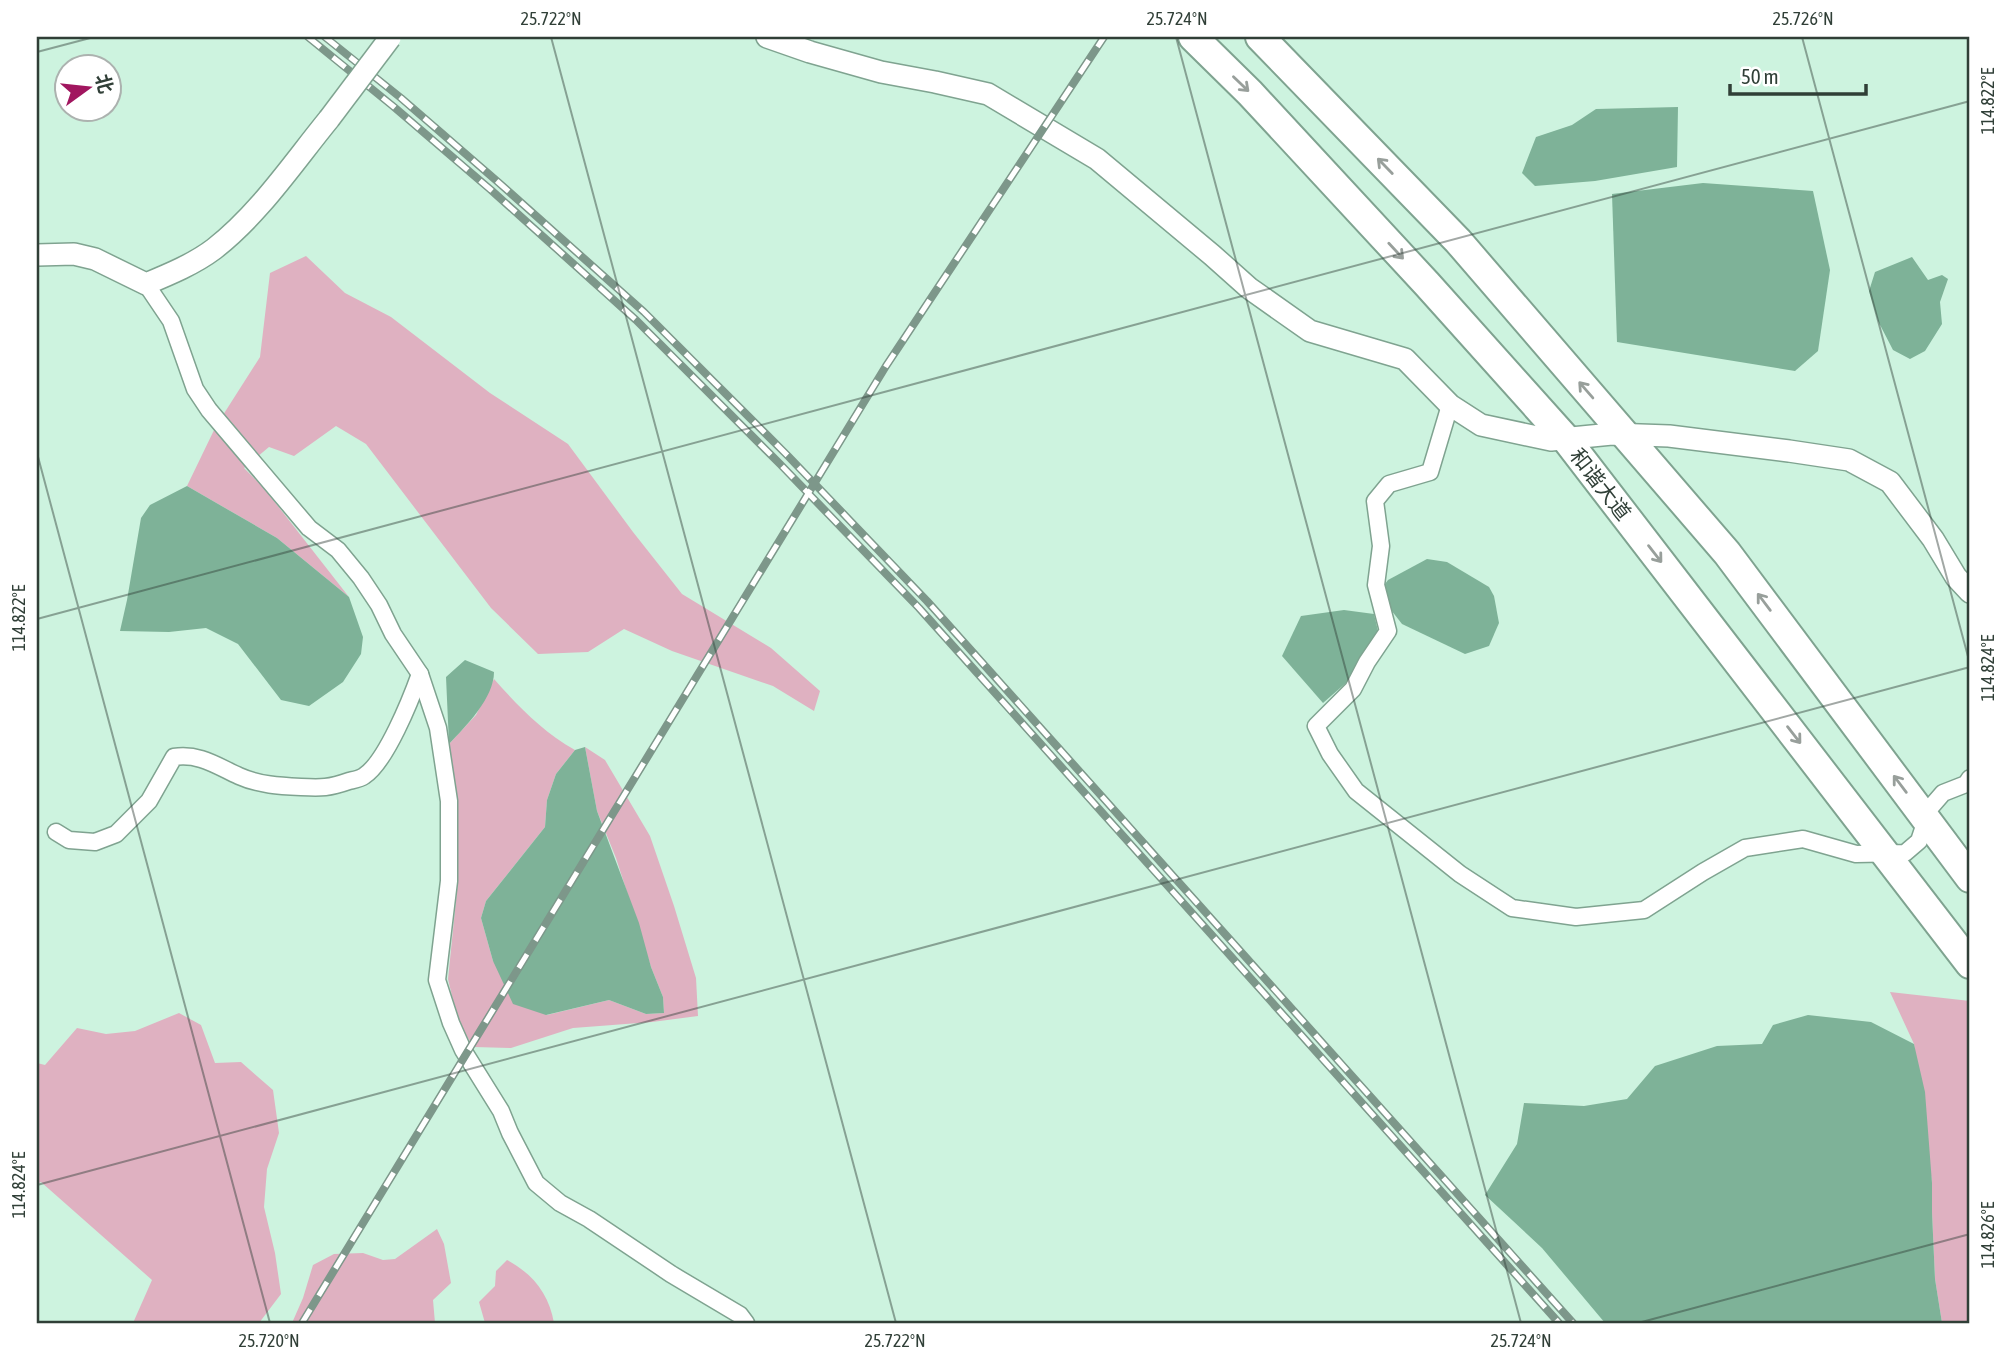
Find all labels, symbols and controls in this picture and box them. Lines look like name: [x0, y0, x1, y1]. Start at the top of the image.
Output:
text: 25.722°N: [520, 8, 582, 29]
text: 25.724°N: [1146, 8, 1208, 29]
text: 25.726°N: [1772, 8, 1834, 29]
north arrow: [52, 52, 122, 122]
scale bar: [1730, 52, 1867, 96]
text: 50 m: [1741, 64, 1779, 88]
text: 114.822°E: [1977, 67, 1998, 134]
text: 北: [91, 72, 118, 96]
one-way arrow: [1233, 76, 1250, 93]
one-way arrow: [1377, 158, 1394, 175]
one-way arrow: [1388, 242, 1405, 259]
one-way arrow: [1578, 381, 1594, 399]
street label: 和谐大道: [1566, 444, 1636, 524]
one-way arrow: [1647, 545, 1662, 563]
text: 114.822°E: [8, 584, 29, 651]
one-way arrow: [1756, 593, 1771, 612]
text: 114.824°E: [1977, 634, 1998, 701]
one-way arrow: [1786, 725, 1801, 743]
one-way arrow: [1893, 775, 1907, 794]
text: 114.824°E: [8, 1151, 29, 1218]
text: 114.826°E: [1977, 1201, 1998, 1268]
text: 25.720°N: [238, 1330, 300, 1351]
text: 25.722°N: [864, 1330, 926, 1351]
text: 25.724°N: [1490, 1330, 1552, 1351]

